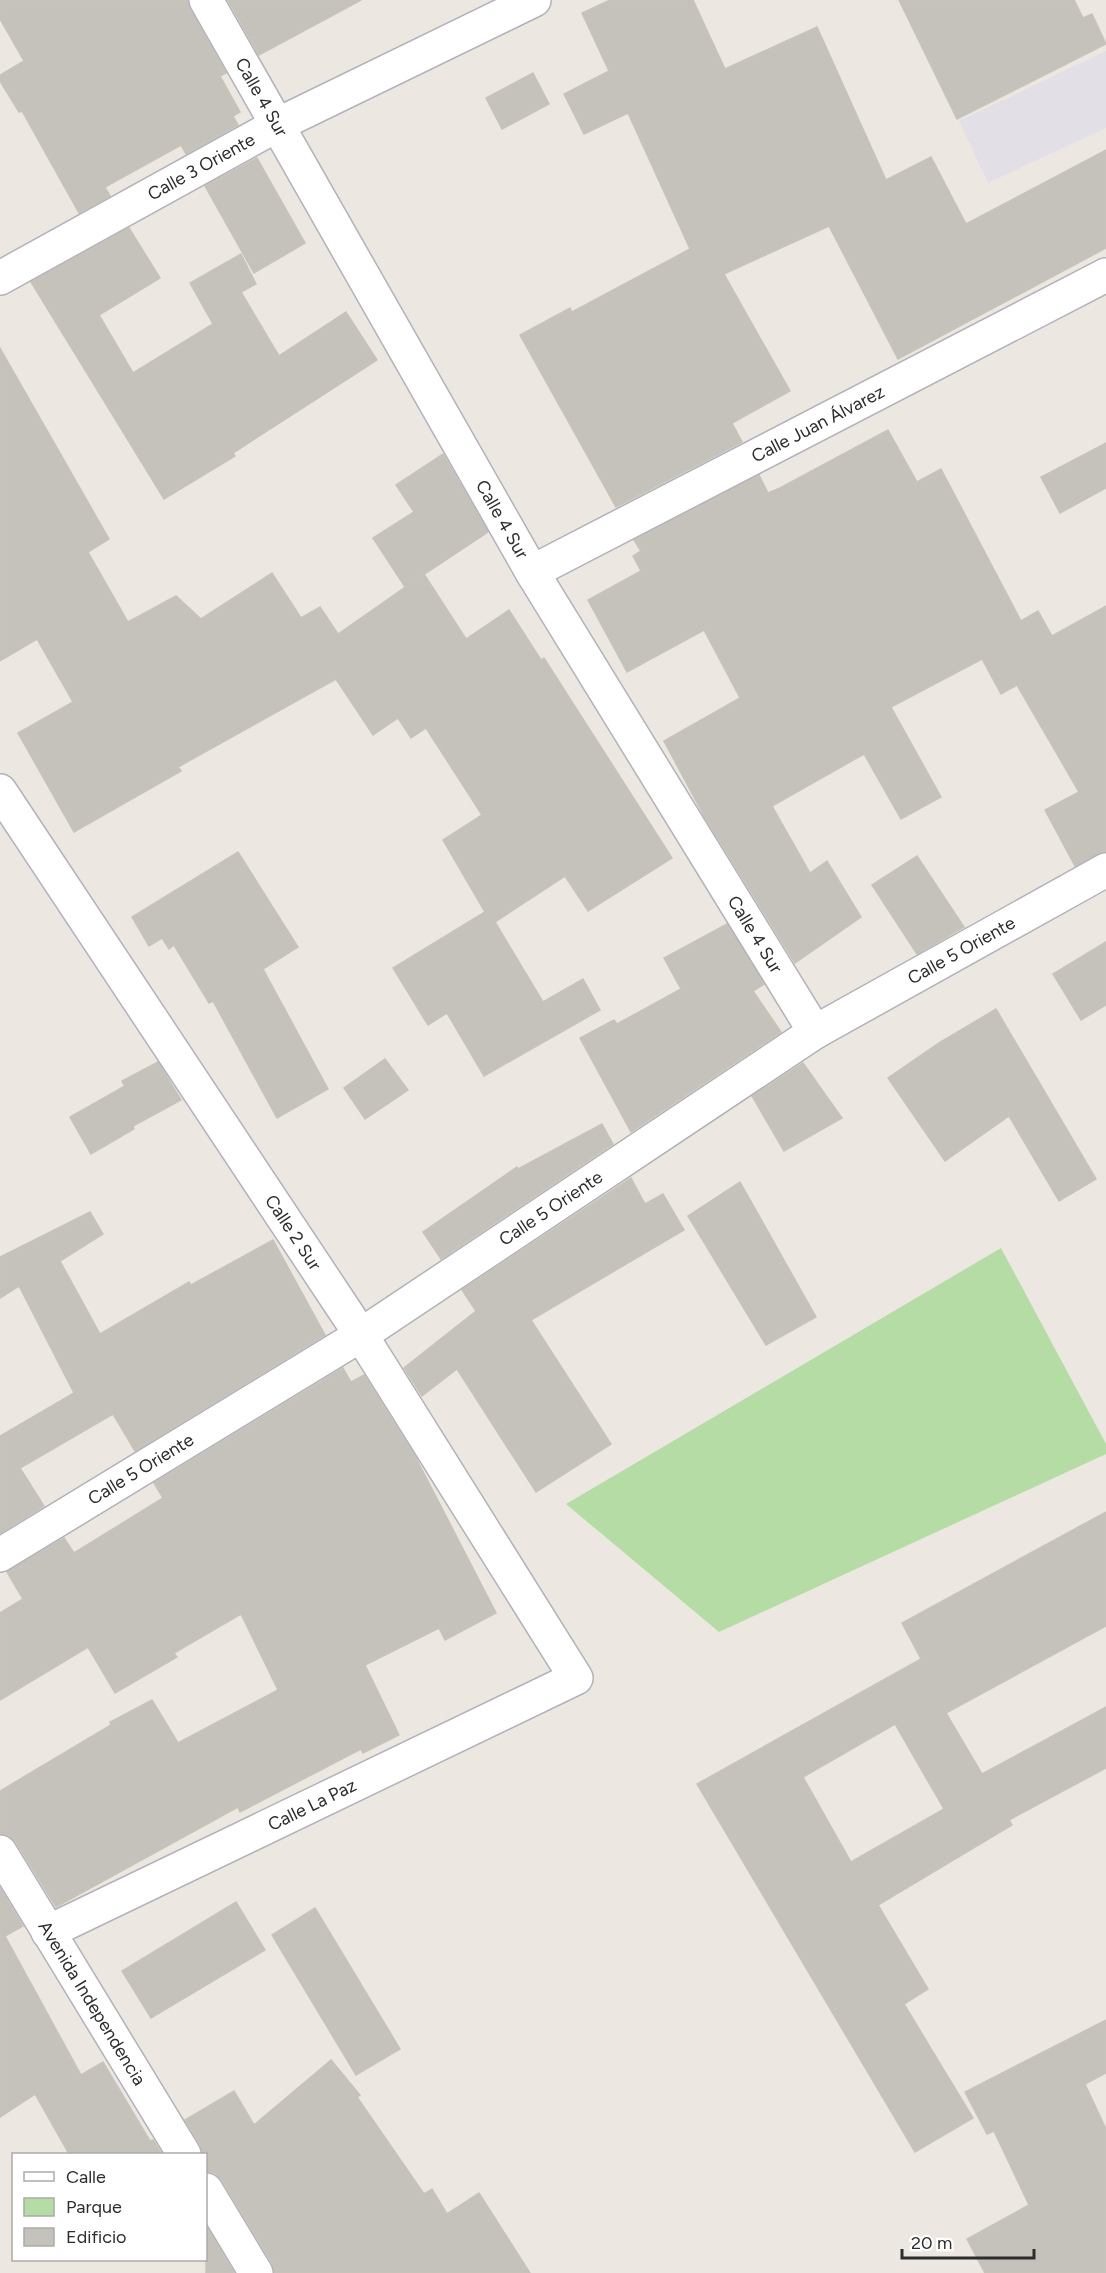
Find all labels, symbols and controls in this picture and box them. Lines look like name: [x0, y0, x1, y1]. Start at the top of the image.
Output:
street label: Calle 4 Sur: [230, 54, 293, 141]
street label: Calle 3 Oriente: [144, 128, 259, 205]
street label: Calle Juan Álvarez: [748, 380, 888, 467]
street label: Calle 4 Sur: [471, 476, 533, 563]
street label: Calle 4 Sur: [723, 892, 787, 977]
street label: Calle 5 Oriente: [904, 912, 1019, 989]
street label: Calle 5 Oriente: [495, 1166, 607, 1251]
street label: Calle 2 Sur: [260, 1191, 326, 1275]
street label: Calle 5 Oriente: [84, 1428, 198, 1510]
street label: Calle La Paz: [264, 1774, 360, 1836]
street label: Avenida Independencia: [34, 1917, 151, 2089]
legend: [12, 2153, 207, 2261]
text: Calle: [66, 2166, 106, 2188]
text: Parque: [66, 2196, 122, 2218]
scale bar: [902, 2222, 1034, 2260]
text: Edificio: [66, 2226, 127, 2248]
text: 20 m: [911, 2232, 952, 2254]

